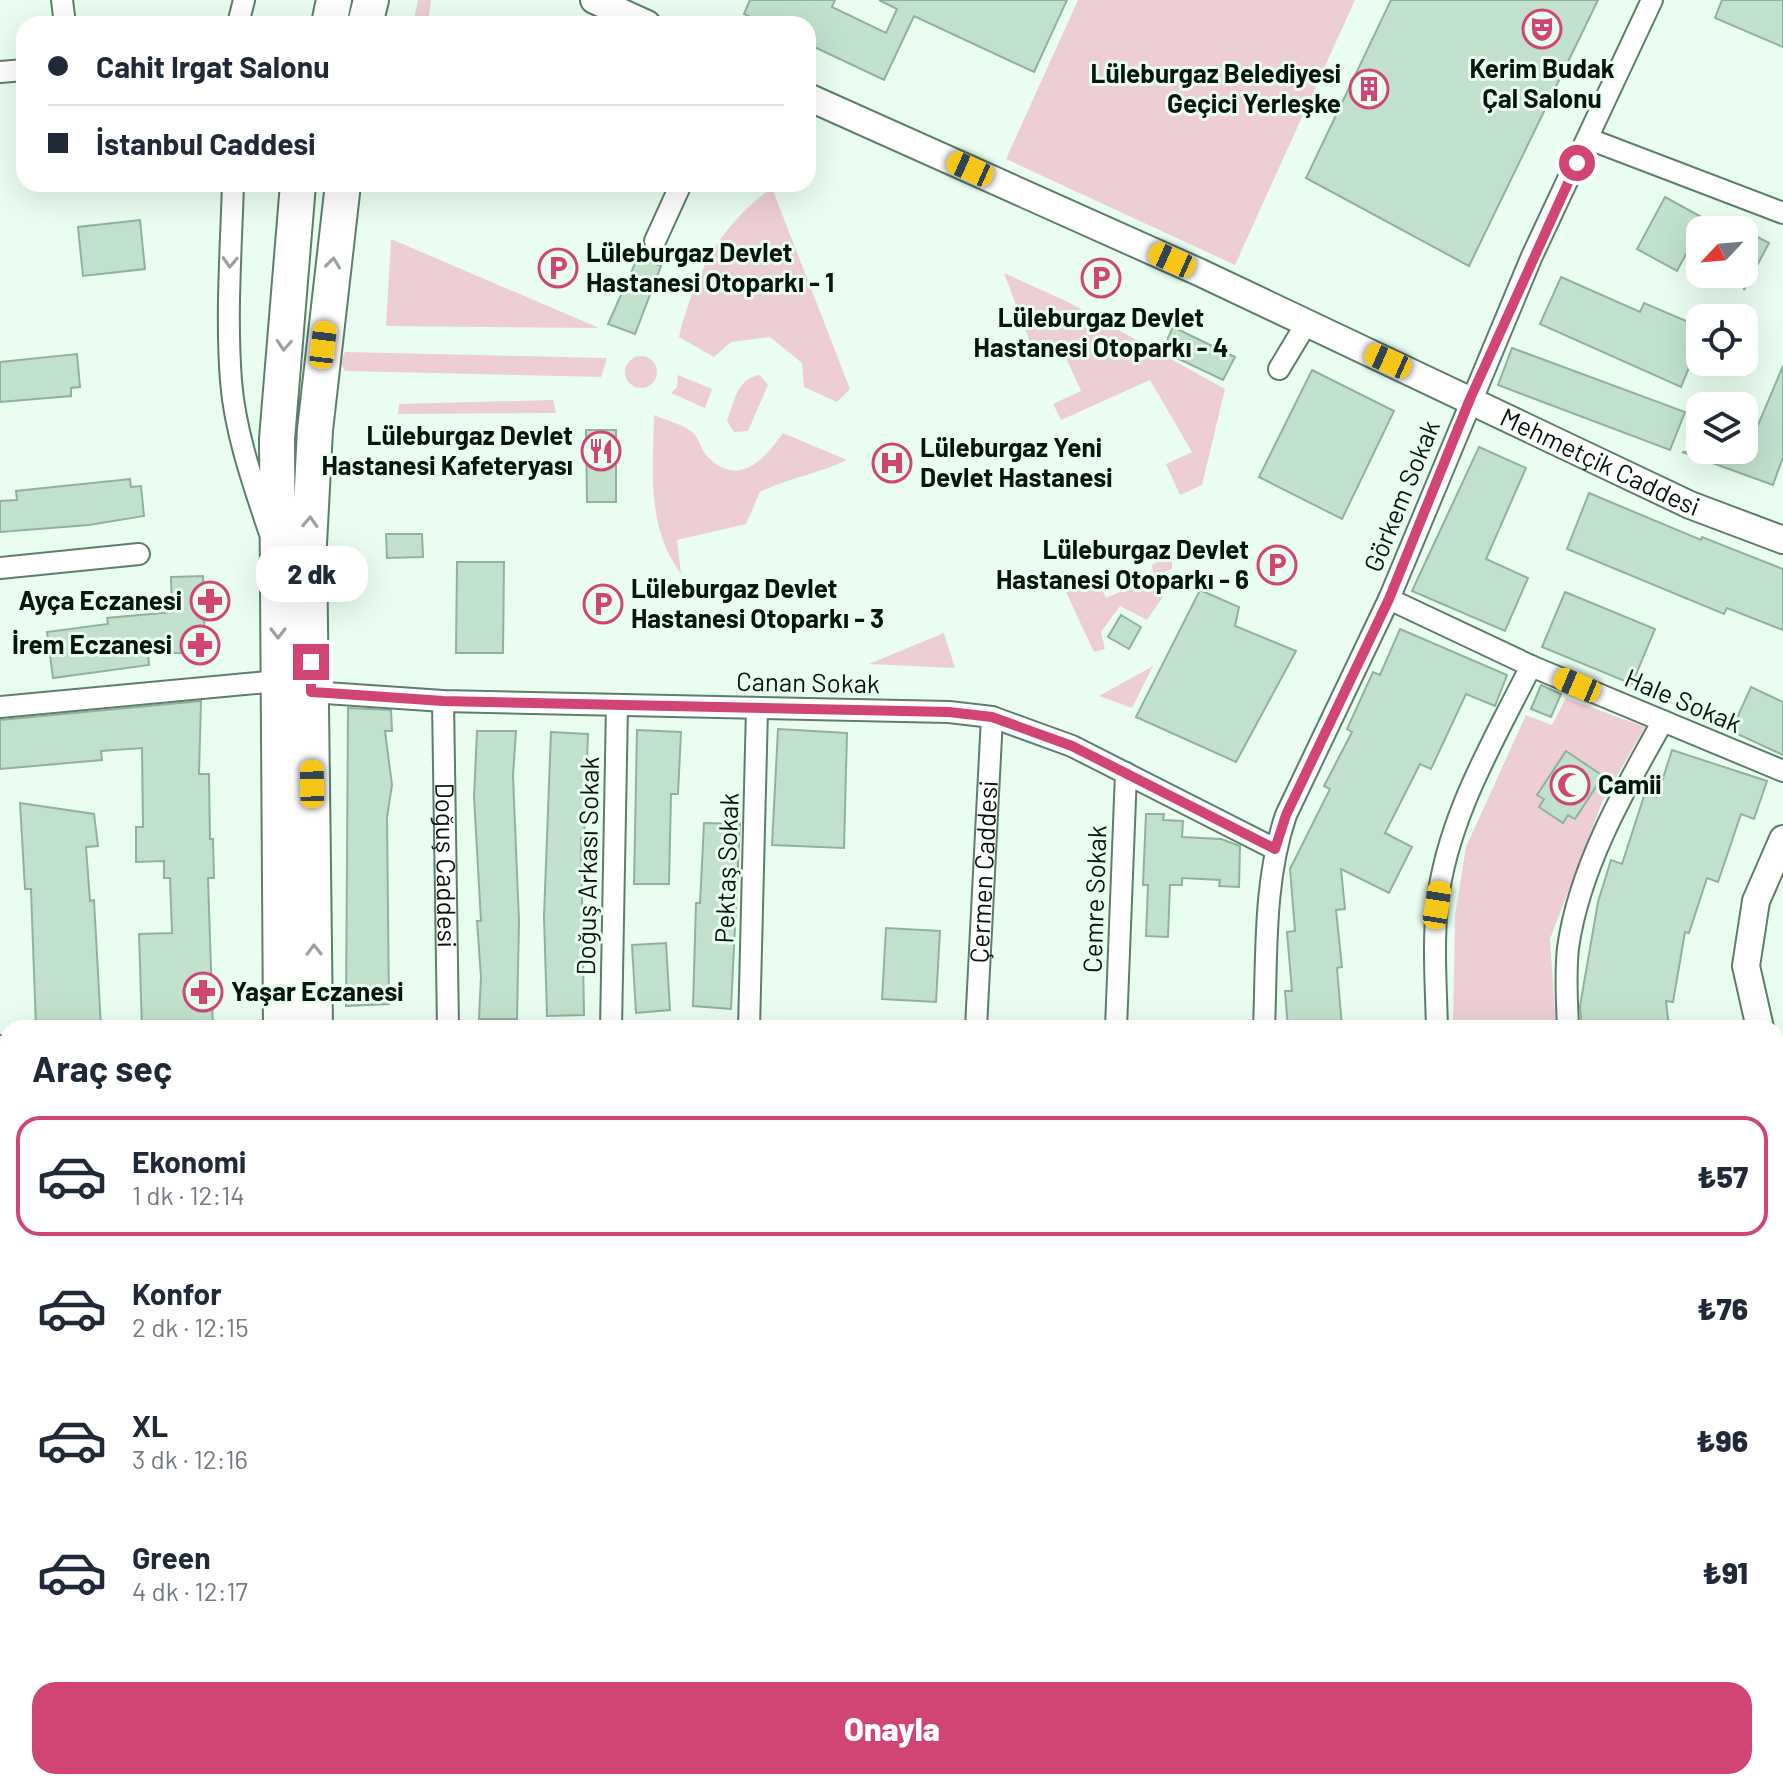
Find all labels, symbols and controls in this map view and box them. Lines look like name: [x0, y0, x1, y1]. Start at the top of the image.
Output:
theatre icon: Kerim Budak Çal Salonu: [1521, 8, 1563, 50]
text: Cahit Irgat Salonu: [96, 48, 330, 84]
place label: Kerim Budak Çal Salonu: [1469, 52, 1615, 113]
place label: Lüleburgaz Belediyesi Geçici Yerleşke: [1091, 57, 1341, 118]
building icon: Lüleburgaz Belediyesi Geçici Yerleşke: [1348, 68, 1390, 110]
text: İstanbul Caddesi: [96, 125, 315, 161]
route start: [1559, 145, 1595, 181]
car: [943, 148, 997, 190]
north arrow: [1686, 216, 1758, 288]
map controls: [1686, 216, 1758, 464]
place label: Lüleburgaz Devlet Hastanesi Otoparkı - 1: [586, 236, 834, 297]
car: [1145, 239, 1199, 281]
parking icon: Lüleburgaz Devlet Hastanesi Otoparkı - 1: [537, 247, 579, 289]
one-way arrow: [221, 256, 238, 269]
one-way arrow: [325, 256, 342, 269]
parking icon: Lüleburgaz Devlet Hastanesi Otoparkı - 4: [1080, 257, 1122, 299]
place label: Lüleburgaz Devlet Hastanesi Otoparkı - 4: [974, 301, 1228, 362]
button: locate: [1686, 304, 1758, 376]
car: [308, 320, 338, 370]
one-way arrow: [276, 339, 293, 352]
car: [1361, 340, 1415, 382]
button: layers: [1686, 392, 1758, 464]
street label: Mehmetçik Caddesi: [1496, 400, 1704, 521]
street label: Görkem Sokak: [1356, 415, 1445, 576]
place label: Lüleburgaz Devlet Hastanesi Kafeteryası: [321, 419, 573, 480]
restaurant icon: Lüleburgaz Devlet Hastanesi Kafeteryası: [580, 430, 622, 472]
place label: Lüleburgaz Yeni Devlet Hastanesi: [920, 431, 1112, 492]
hospital icon: Lüleburgaz Yeni Devlet Hastanesi: [871, 442, 913, 484]
one-way arrow: [302, 515, 319, 528]
place label: Lüleburgaz Devlet Hastanesi Otoparkı - 6: [996, 533, 1249, 594]
parking icon: Lüleburgaz Devlet Hastanesi Otoparkı - 6: [1256, 544, 1298, 586]
callout: 2 dk: [255, 546, 367, 602]
text: 2 dk: [287, 558, 337, 589]
place label: Lüleburgaz Devlet Hastanesi Otoparkı - 3: [631, 572, 884, 633]
pharmacy icon: Ayça Eczanesi: [189, 580, 231, 622]
parking icon: Lüleburgaz Devlet Hastanesi Otoparkı - 3: [582, 583, 624, 625]
place label: Ayça Eczanesi: [18, 584, 182, 615]
pharmacy icon: İrem Eczanesi: [179, 624, 221, 666]
one-way arrow: [269, 627, 286, 640]
place label: İrem Eczanesi: [12, 628, 172, 659]
route end: [293, 644, 329, 680]
street label: Hale Sokak: [1621, 661, 1747, 738]
street label: Canan Sokak: [736, 665, 880, 698]
car: [1550, 665, 1604, 705]
street label: Doğuş Arkası Sokak: [569, 756, 604, 976]
car: [300, 760, 324, 808]
mosque icon: Camii: [1549, 764, 1591, 806]
place label: Camii: [1598, 768, 1662, 799]
street label: Çermen Caddesi: [962, 780, 1003, 964]
street label: Doğuş Caddesi: [430, 782, 464, 948]
street label: Pektaş Sokak: [707, 792, 744, 944]
street label: Cemre Sokak: [1075, 824, 1112, 973]
car: [1421, 879, 1453, 931]
one-way arrow: [305, 943, 323, 956]
pharmacy icon: Yaşar Eczanesi: [182, 971, 224, 1013]
place label: Yaşar Eczanesi: [231, 975, 403, 1006]
text: Araç seç: [32, 1046, 172, 1089]
icon: car: [36, 1140, 108, 1212]
text: Ekonomi: [132, 1143, 246, 1179]
text: ₺57: [1697, 1158, 1748, 1194]
text: 1 dk · 12:14: [132, 1179, 245, 1210]
icon: car: [36, 1272, 108, 1344]
text: Konfor: [132, 1275, 222, 1311]
text: ₺76: [1697, 1290, 1748, 1326]
text: 2 dk · 12:15: [132, 1311, 249, 1342]
icon: car: [36, 1404, 108, 1476]
text: XL: [132, 1407, 168, 1443]
text: ₺96: [1696, 1422, 1748, 1458]
text: 3 dk · 12:16: [132, 1443, 248, 1474]
icon: car: [36, 1536, 108, 1608]
text: Green: [132, 1539, 211, 1575]
text: ₺91: [1702, 1554, 1748, 1590]
text: 4 dk · 12:17: [132, 1575, 248, 1606]
button: Onayla: [32, 1682, 1752, 1774]

